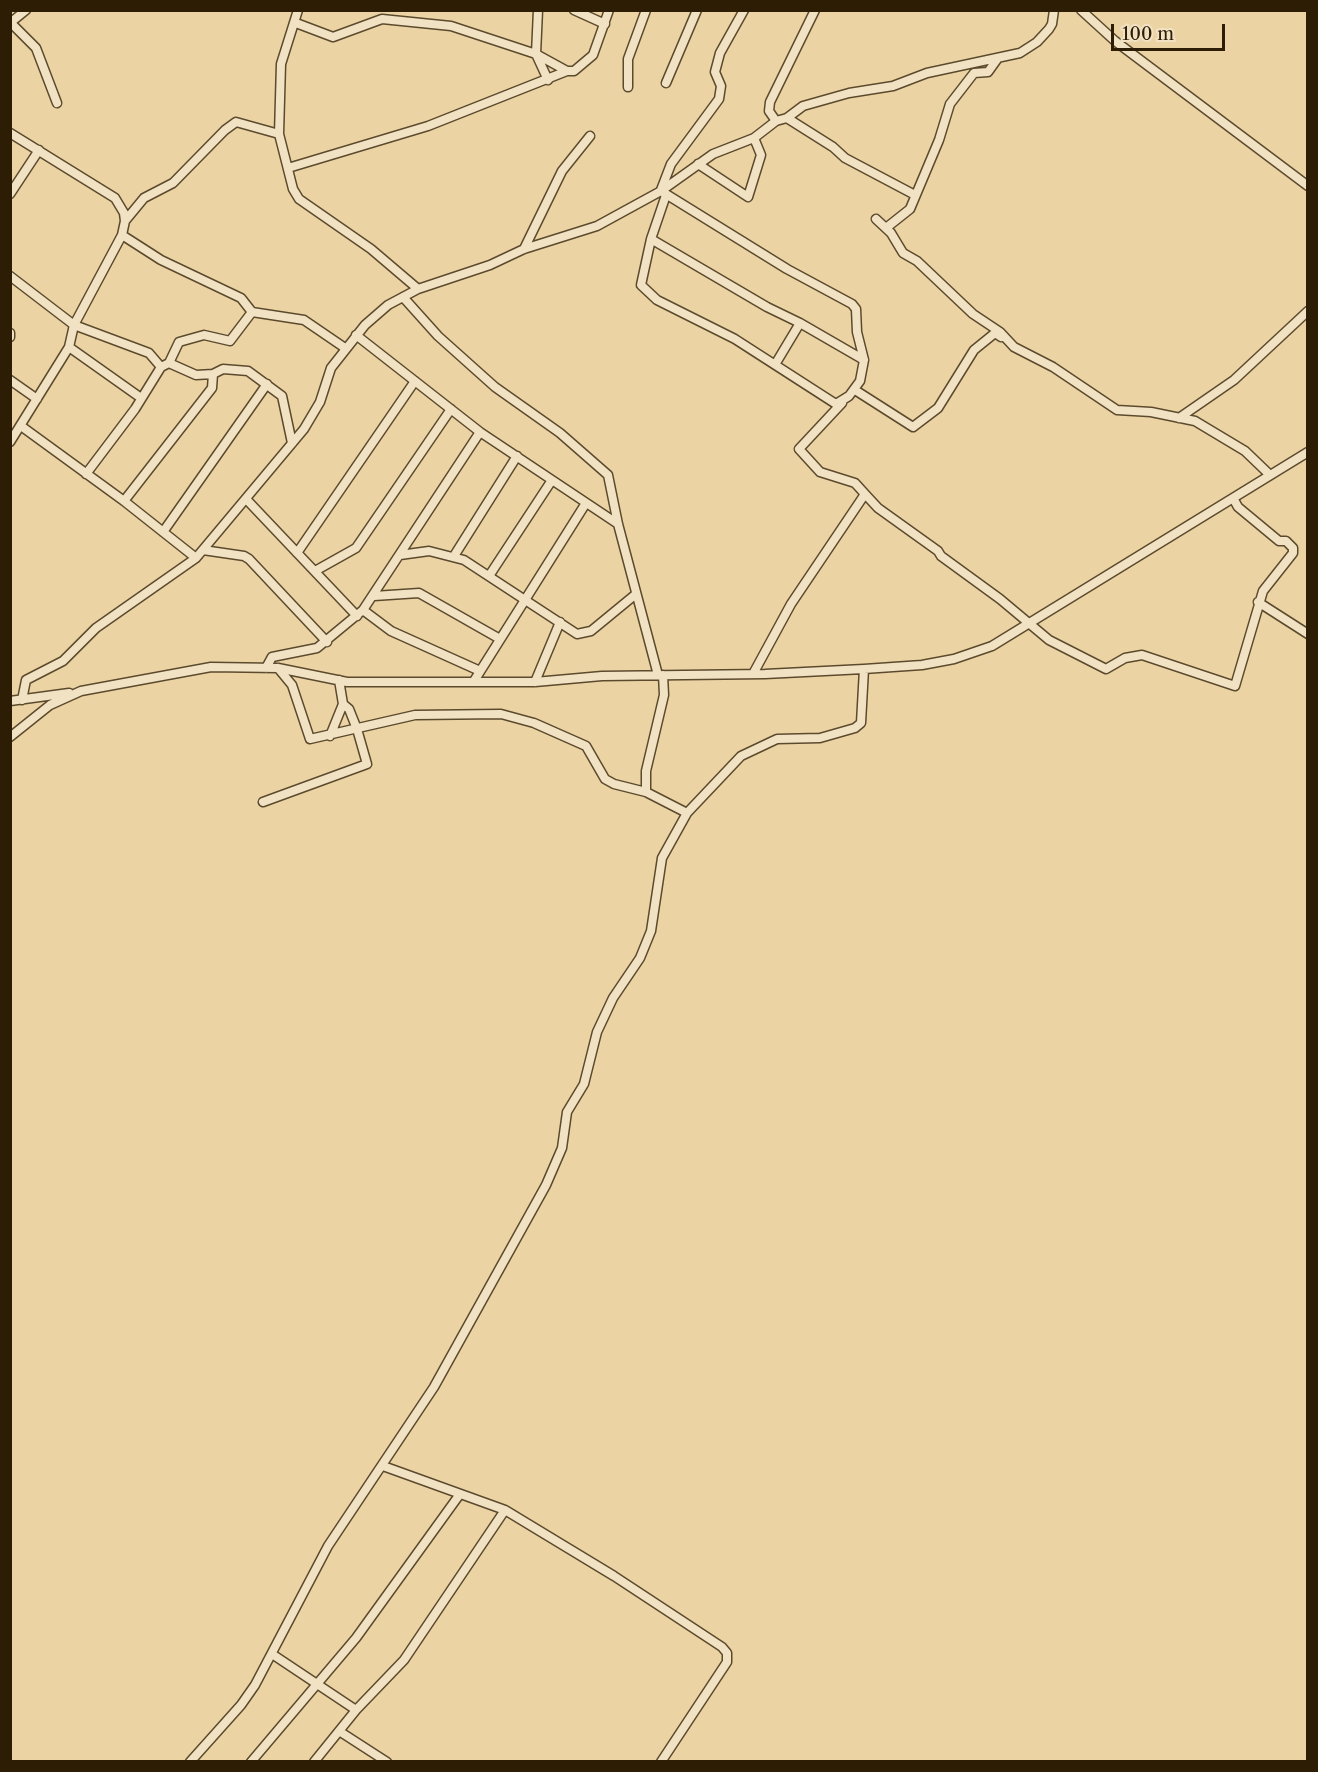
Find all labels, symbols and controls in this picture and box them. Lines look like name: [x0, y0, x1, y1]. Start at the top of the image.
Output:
scale bar: [1114, 12, 1228, 50]
text: 100 m: [1122, 23, 1174, 45]

